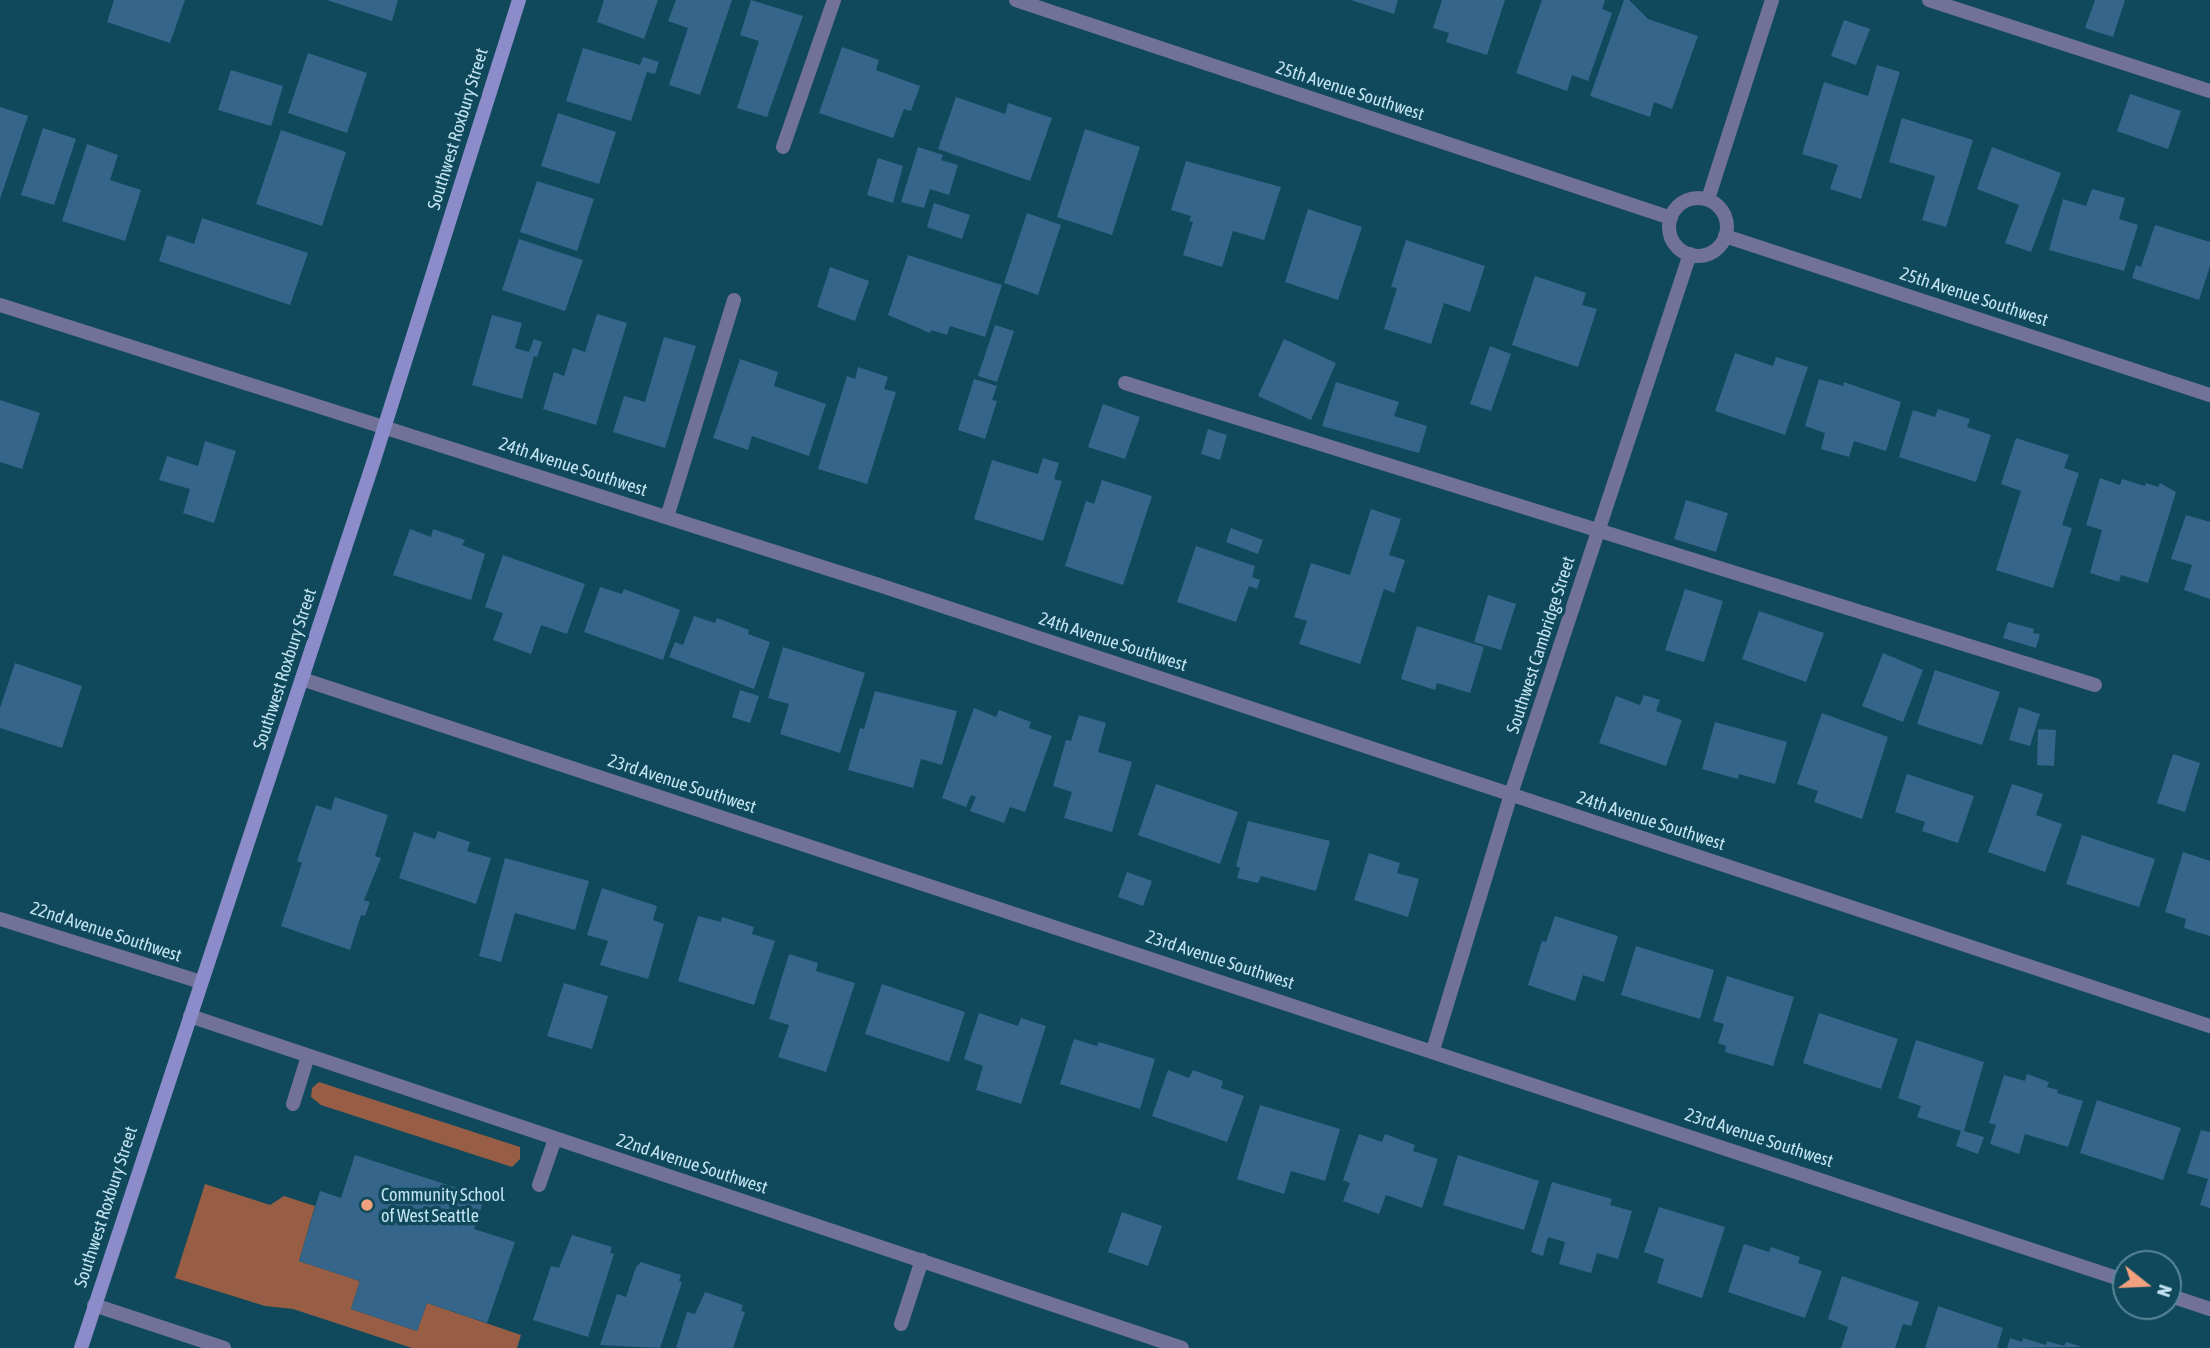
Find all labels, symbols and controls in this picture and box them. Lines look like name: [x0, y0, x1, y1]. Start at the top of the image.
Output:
street label: Southwest Roxbury Street: [423, 46, 493, 212]
street label: 25th Avenue Southwest: [1273, 57, 1427, 125]
street label: 25th Avenue Southwest: [1897, 263, 2051, 331]
street label: 24th Avenue Southwest: [496, 433, 650, 501]
street label: Southwest Cambridge Street: [1502, 554, 1580, 736]
street label: Southwest Roxbury Street: [249, 586, 321, 752]
street label: 24th Avenue Southwest: [1036, 608, 1190, 676]
street label: 23rd Avenue Southwest: [605, 750, 759, 818]
street label: 24th Avenue Southwest: [1574, 787, 1728, 855]
street label: 22nd Avenue Southwest: [28, 897, 184, 967]
street label: 23rd Avenue Southwest: [1143, 926, 1297, 994]
street label: 23rd Avenue Southwest: [1682, 1104, 1836, 1172]
street label: Southwest Roxbury Street: [70, 1124, 142, 1290]
street label: 22nd Avenue Southwest: [614, 1129, 770, 1199]
place label: Community School of West Seattle: [381, 1184, 505, 1226]
marker: Community School of West Seattle: [359, 1197, 375, 1213]
north arrow: [2112, 1250, 2182, 1320]
text: N: [2153, 1282, 2177, 1300]

